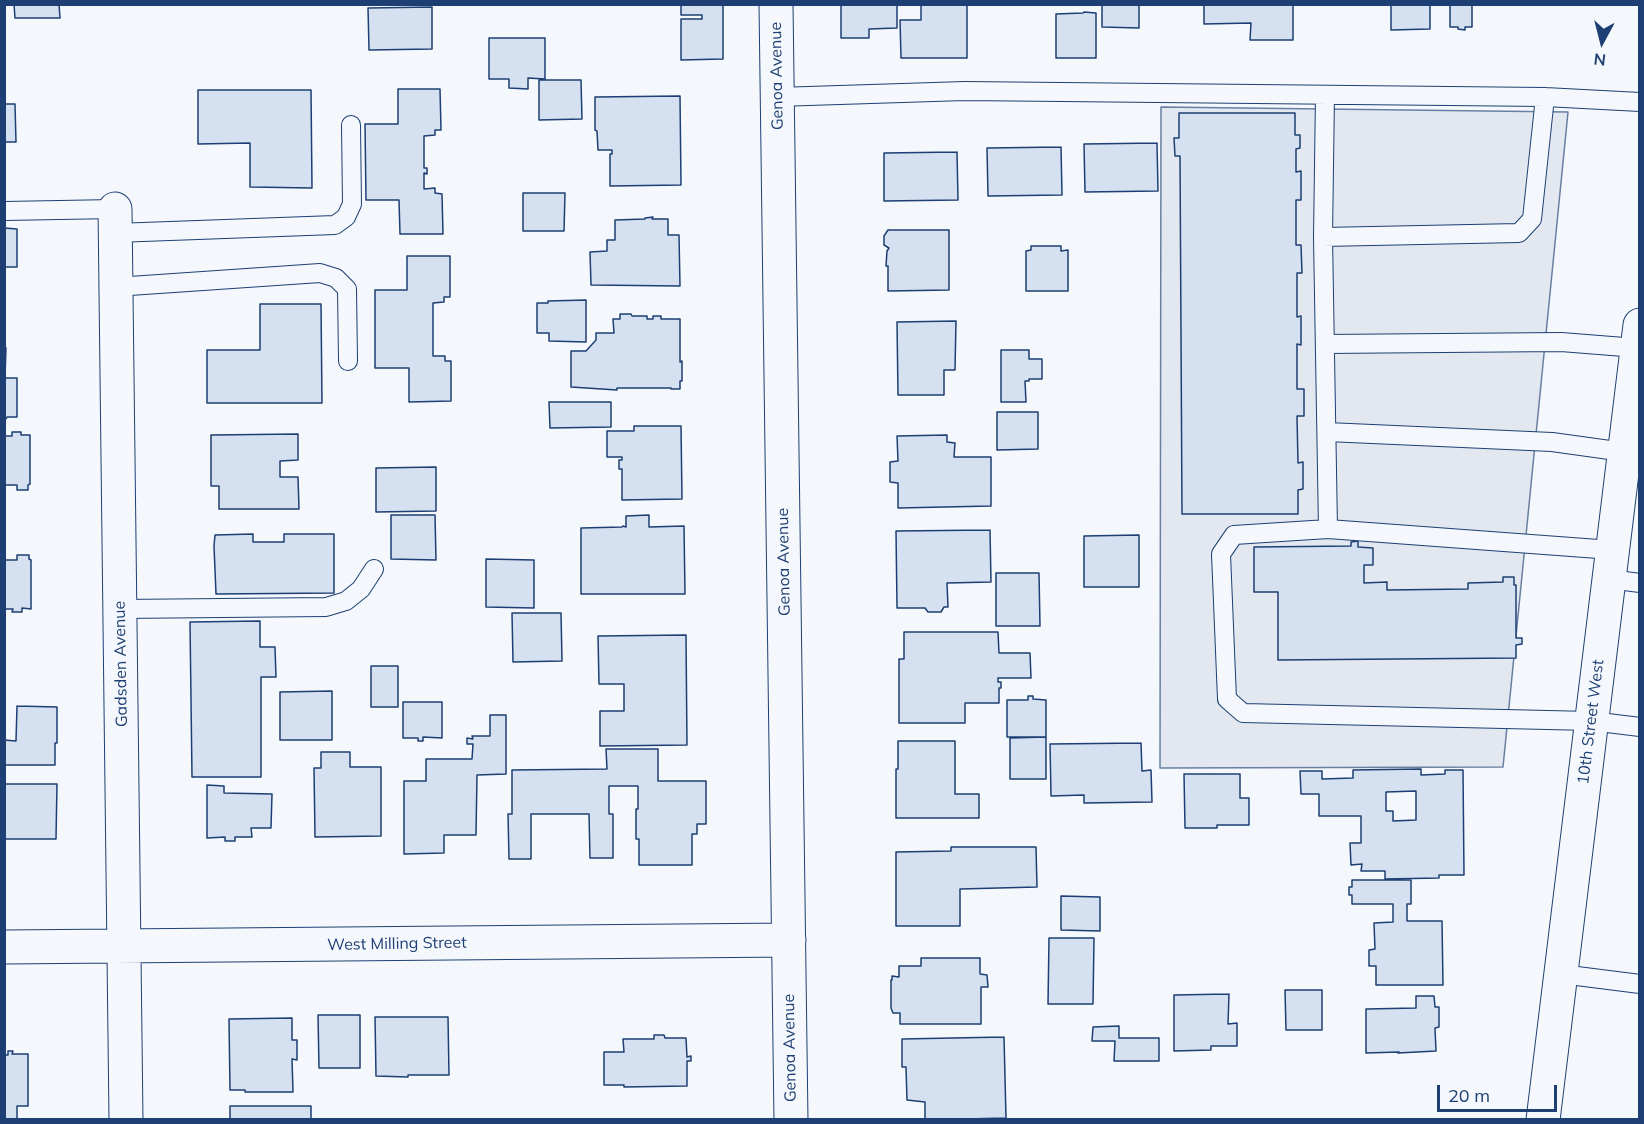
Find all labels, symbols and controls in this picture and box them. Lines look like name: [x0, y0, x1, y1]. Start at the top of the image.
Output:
north arrow: [1572, 12, 1632, 72]
street label: Genoa Avenue: [766, 22, 788, 130]
text: N: [1593, 49, 1607, 71]
street label: Genoa Avenue: [773, 508, 795, 616]
street label: Gadsden Avenue: [110, 601, 132, 727]
street label: 10th Street West: [1574, 658, 1608, 786]
street label: West Milling Street: [327, 933, 467, 955]
street label: Genoa Avenue: [779, 994, 801, 1102]
scale bar: [1440, 1073, 1560, 1111]
text: 20 m: [1448, 1084, 1490, 1107]

